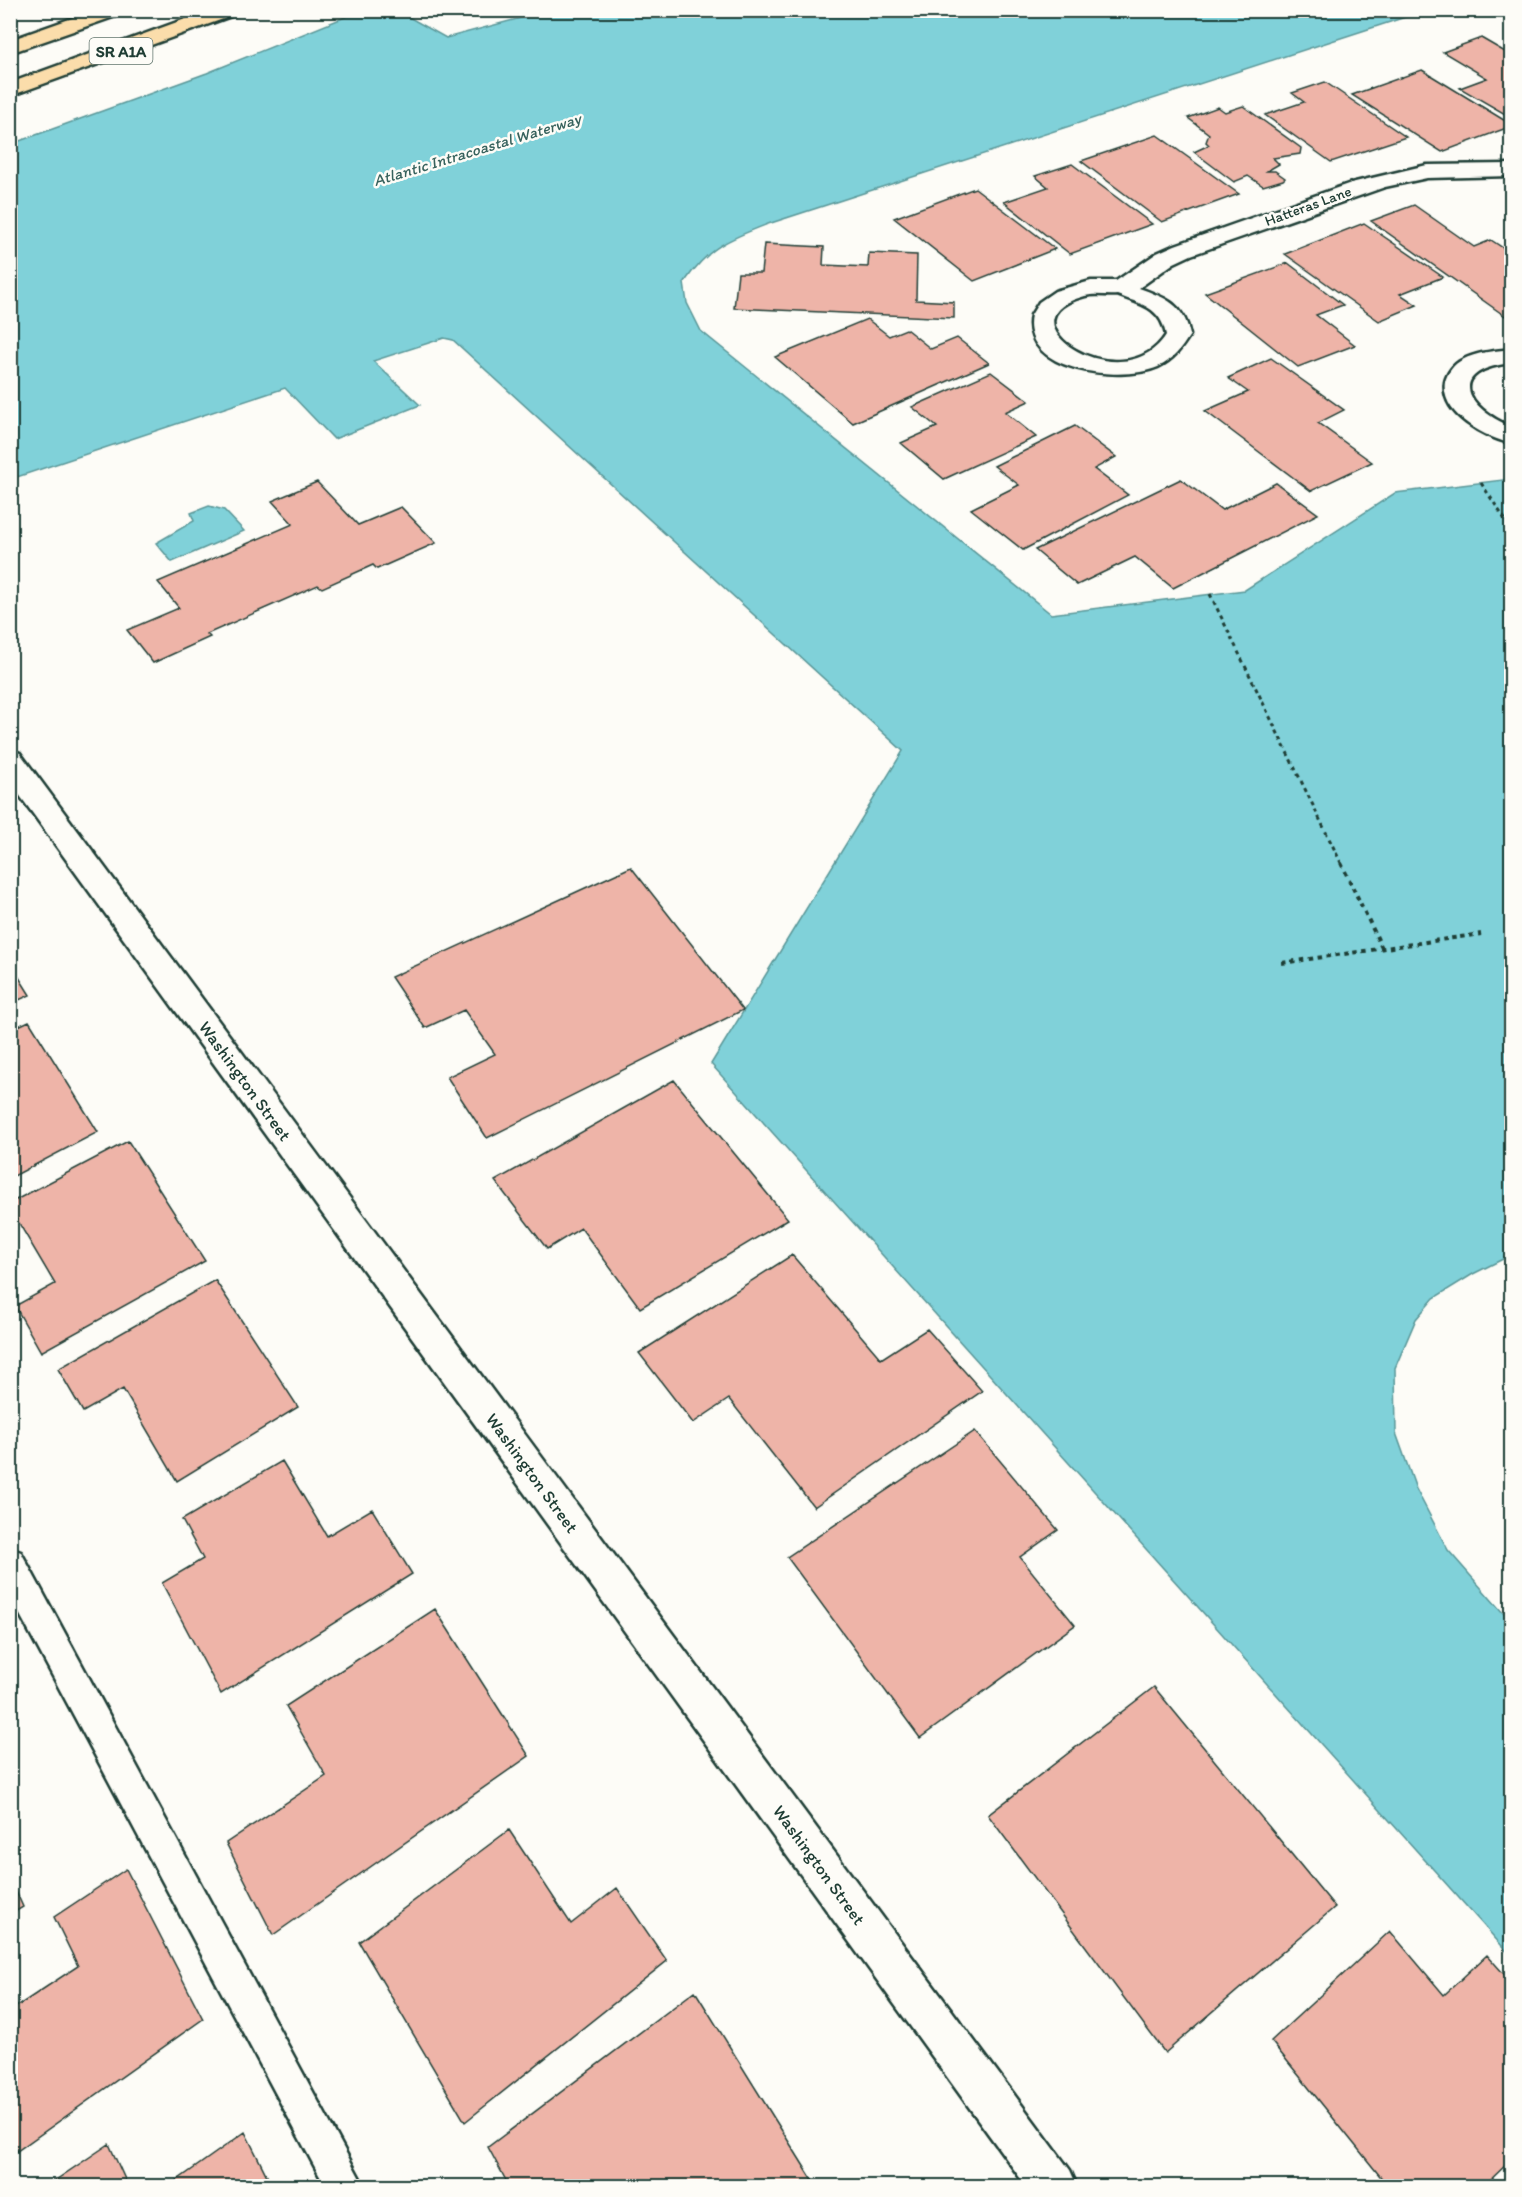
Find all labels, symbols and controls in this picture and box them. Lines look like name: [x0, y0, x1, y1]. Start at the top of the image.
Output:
road number: SR A1A: [90, 38, 152, 64]
water label: Atlantic Intracoastal Waterway: [371, 108, 585, 190]
street label: Hatteras Lane: [1262, 182, 1354, 230]
street label: Washington Street: [194, 1017, 296, 1146]
street label: Washington Street: [481, 1409, 583, 1538]
street label: Washington Street: [768, 1801, 870, 1930]

